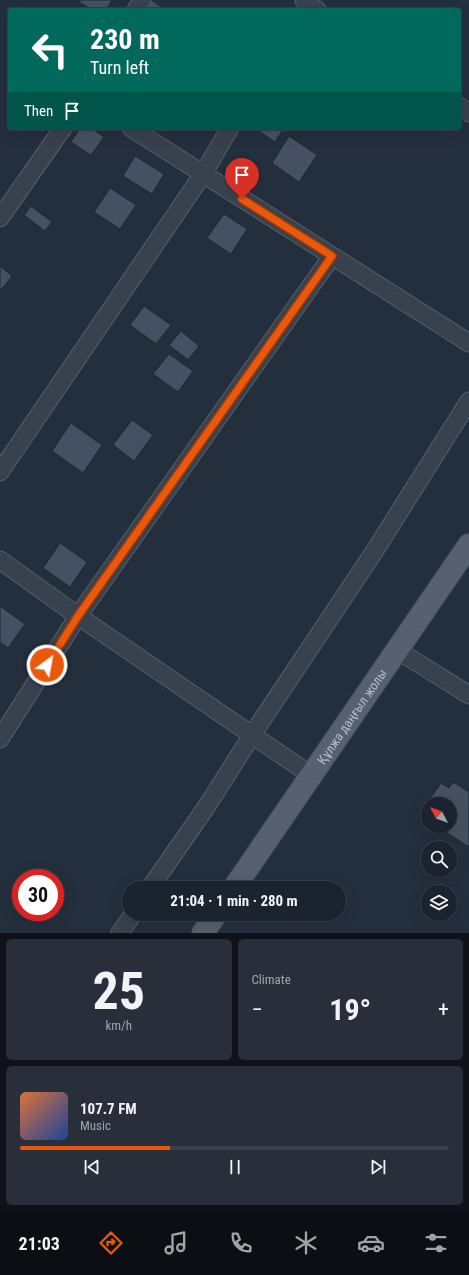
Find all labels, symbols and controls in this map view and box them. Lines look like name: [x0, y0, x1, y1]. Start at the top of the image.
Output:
text: 230 m: [90, 23, 160, 56]
icon: left: [24, 24, 76, 76]
text: Turn left: [90, 57, 149, 78]
icon: arrive: [61, 100, 83, 122]
text: Then: [24, 102, 53, 120]
pin: [225, 158, 259, 199]
icon: arrive: [231, 164, 253, 186]
position arrow: [26, 644, 68, 686]
street label: Құлжа даңғыл жолы: [314, 666, 389, 767]
north arrow: [421, 797, 457, 833]
map controls: [421, 797, 457, 921]
button: search: [421, 841, 457, 877]
speed limit sign: 30: [12, 869, 64, 921]
button: layers: [421, 885, 457, 921]
text: 21:04 · 1 min · 280 m: [170, 892, 298, 910]
text: 25: [92, 961, 145, 1022]
text: Climate: [252, 972, 291, 987]
text: 19°: [329, 992, 371, 1027]
text: −: [252, 997, 263, 1022]
text: +: [438, 997, 449, 1022]
text: km/h: [105, 1018, 132, 1033]
text: 107.7 FM: [80, 1100, 137, 1118]
text: Music: [80, 1118, 111, 1133]
icon: previous: [81, 1156, 103, 1178]
icon: pause: [224, 1156, 246, 1178]
icon: next: [367, 1156, 389, 1178]
icon: directions: [97, 1229, 125, 1257]
icon: music: [162, 1229, 190, 1257]
icon: phone: [227, 1229, 255, 1257]
icon: climate: [292, 1229, 320, 1257]
icon: car: [357, 1229, 385, 1257]
icon: filters: [422, 1229, 450, 1257]
text: 21:03: [19, 1233, 60, 1254]

